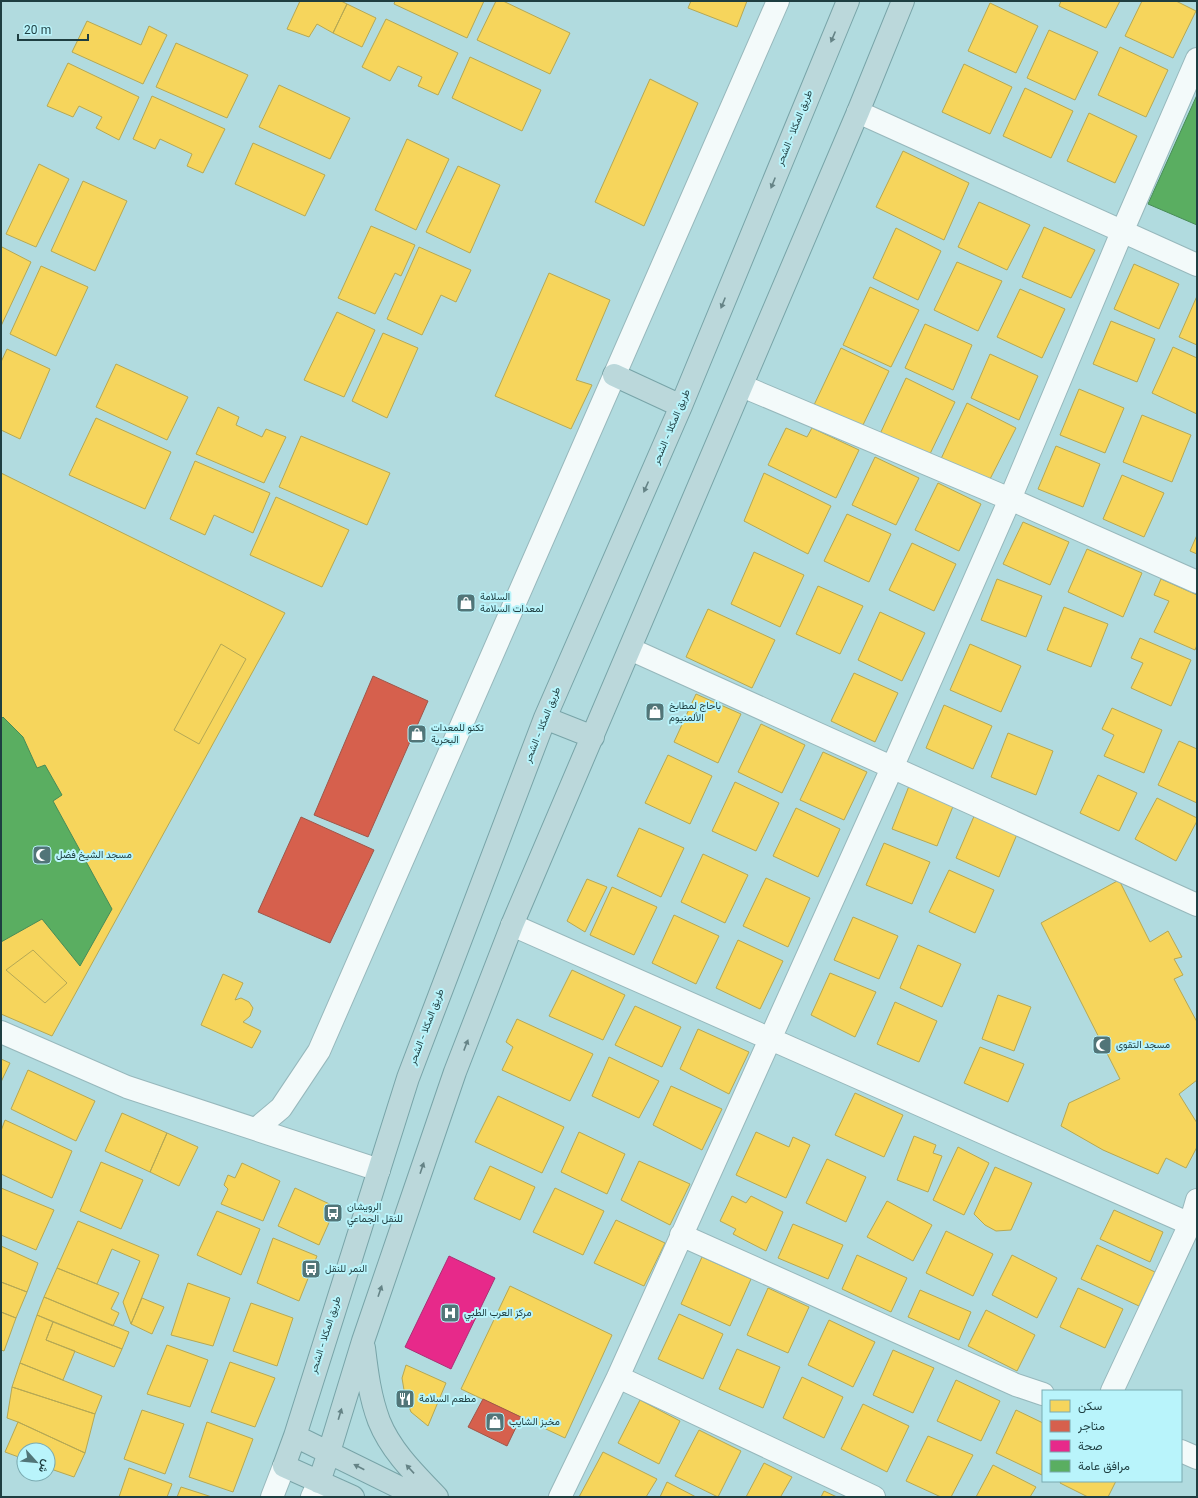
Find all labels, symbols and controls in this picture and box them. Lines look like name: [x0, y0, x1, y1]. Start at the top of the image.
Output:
scale bar: [18, 16, 88, 42]
text: 20 m: [24, 22, 51, 40]
one-way arrow: [830, 31, 836, 43]
street label: طريق المكلا - الشحر: [773, 88, 817, 169]
one-way arrow: [769, 177, 775, 189]
one-way arrow: [720, 298, 726, 310]
street label: طريق المكلا - الشحر: [649, 387, 695, 468]
one-way arrow: [642, 482, 648, 494]
place label: السلامة لمعدات السلامة: [480, 590, 544, 617]
shop icon: السلامة لمعدات السلامة: [455, 592, 477, 614]
street label: طريق المكلا - الشحر: [521, 685, 565, 766]
place label: باحاج لمطابخ الألمنيوم: [669, 699, 721, 726]
shop icon: باحاج لمطابخ الألمنيوم: [644, 701, 666, 723]
place label: تكنو للمعدات البحرية: [431, 721, 484, 748]
shop icon: تكنو للمعدات البحرية: [406, 723, 428, 745]
mosque icon: مسجد الشيخ فضل: [31, 844, 53, 866]
place label: مسجد الشيخ فضل: [56, 848, 132, 863]
street label: طريق المكلا - الشحر: [405, 986, 449, 1068]
mosque icon: مسجد التقوى: [1091, 1034, 1113, 1056]
place label: مسجد التقوى: [1116, 1038, 1170, 1053]
one-way arrow: [463, 1039, 469, 1051]
one-way arrow: [419, 1161, 425, 1173]
place label: الرويشان للنقل الجماعي: [347, 1200, 403, 1227]
bus stop icon: الرويشان للنقل الجماعي: [322, 1202, 344, 1224]
bus stop icon: النمر للنقل: [300, 1258, 322, 1280]
place label: النمر للنقل: [325, 1262, 367, 1277]
one-way arrow: [377, 1284, 383, 1296]
street label: طريق المكلا - الشحر: [306, 1294, 346, 1376]
hospital icon: مركز العرب الطبي: [439, 1302, 461, 1324]
place label: مركز العرب الطبي: [464, 1306, 532, 1321]
restaurant icon: مطعم السلامة: [394, 1388, 416, 1410]
legend: [1042, 1390, 1182, 1482]
place label: مطعم السلامة: [419, 1392, 476, 1407]
text: سكن: [1078, 1398, 1102, 1416]
one-way arrow: [338, 1408, 344, 1420]
shop icon: مخبز الشايب: [484, 1411, 506, 1433]
place label: مخبز الشايب: [509, 1415, 560, 1430]
text: متاجر: [1077, 1418, 1105, 1436]
text: صحة: [1078, 1438, 1102, 1456]
north arrow: [16, 1442, 56, 1482]
text: ش: [33, 1456, 54, 1476]
text: مرافق عامة: [1078, 1458, 1130, 1476]
one-way arrow: [354, 1464, 365, 1470]
one-way arrow: [406, 1464, 415, 1473]

